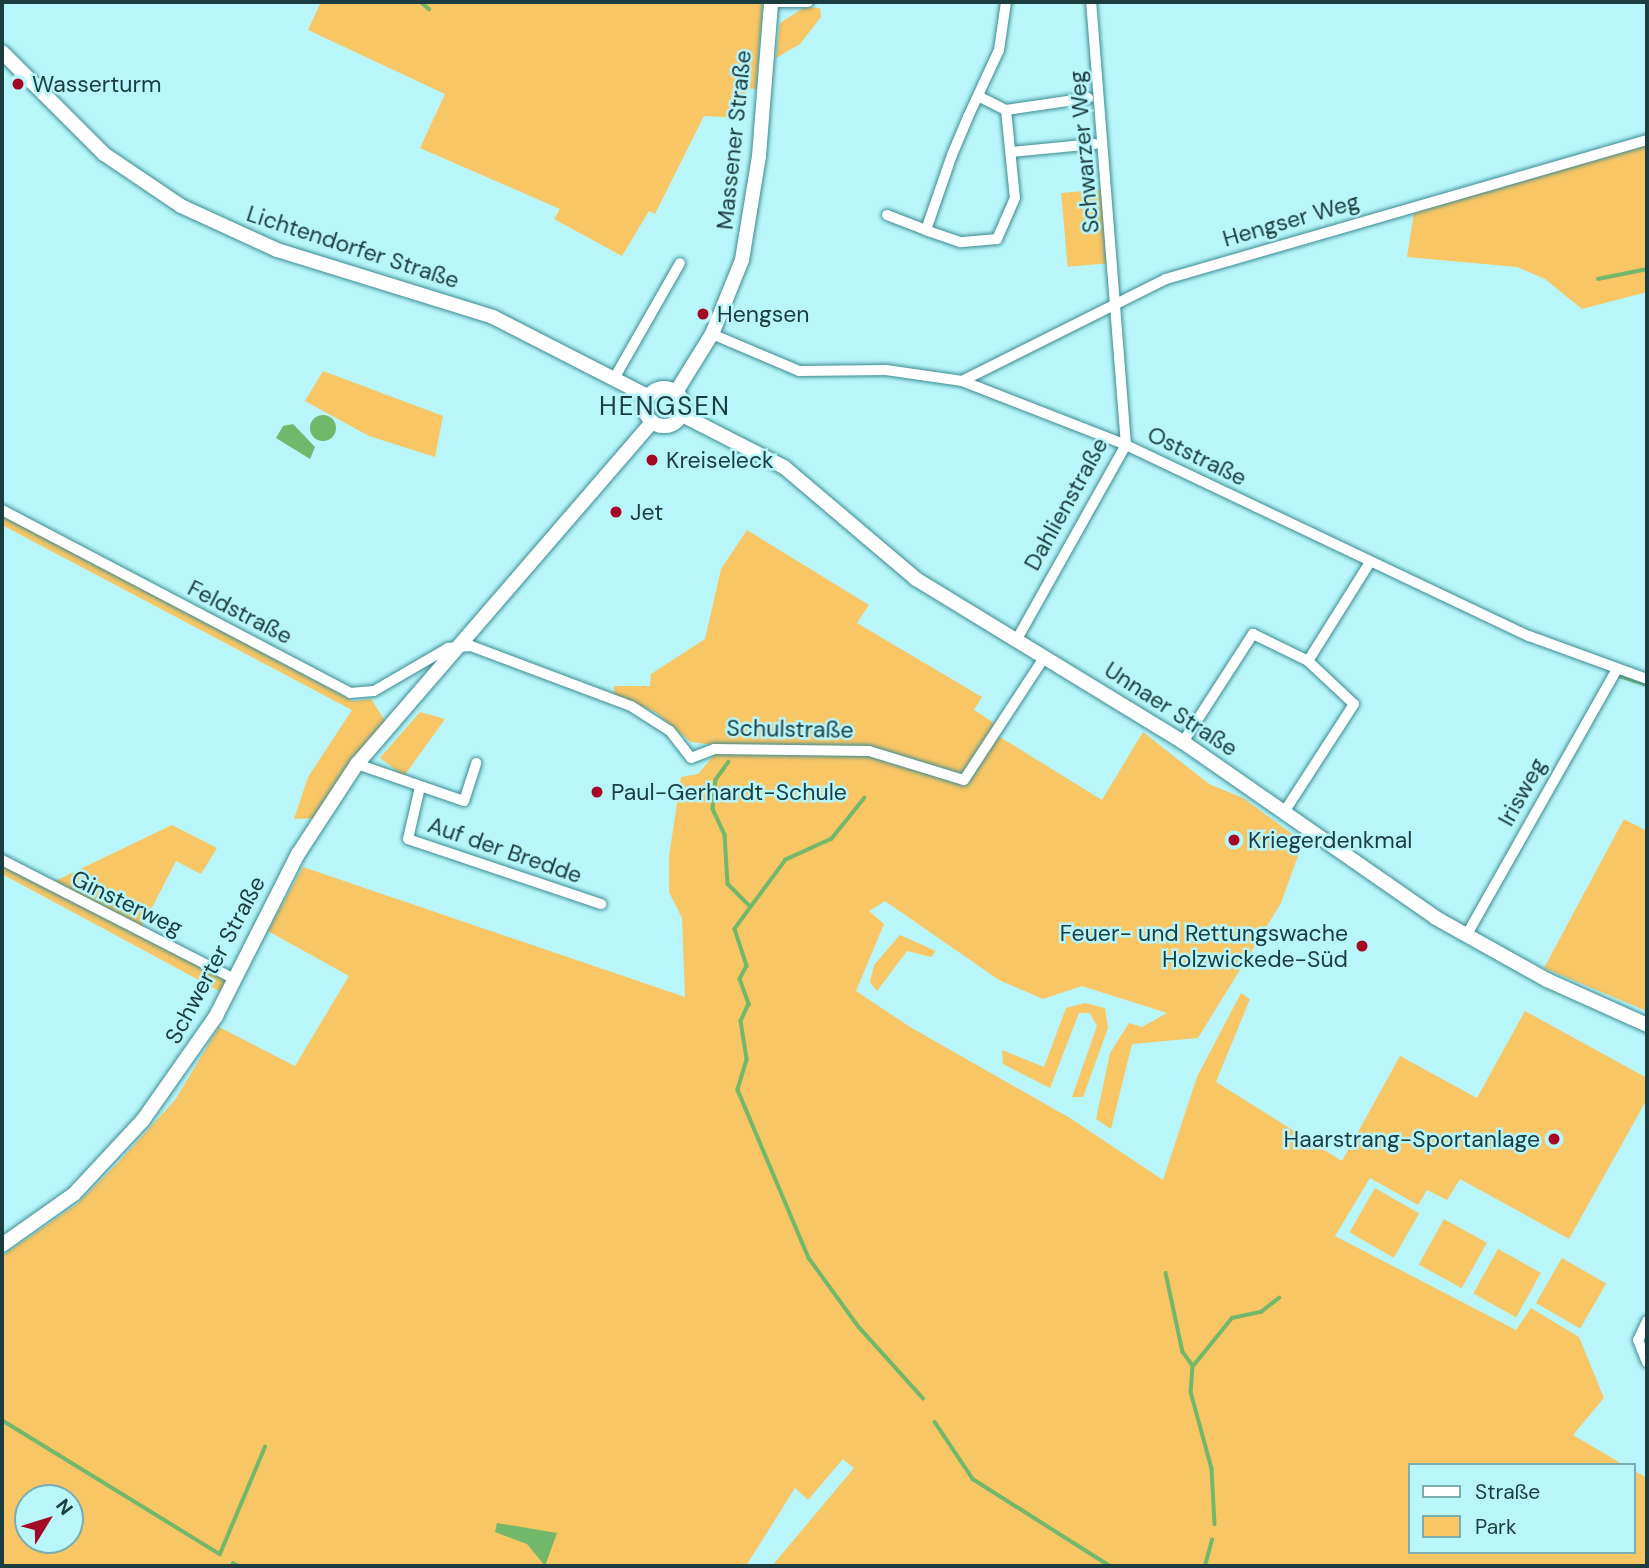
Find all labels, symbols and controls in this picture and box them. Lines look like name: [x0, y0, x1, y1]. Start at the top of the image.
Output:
street label: Massener Straße: [711, 49, 757, 231]
place label: Wasserturm: [32, 70, 162, 98]
street label: Schwarzer Weg: [1063, 70, 1105, 234]
marker: Wasserturm: [10, 76, 26, 92]
street label: Hengser Weg: [1219, 187, 1363, 253]
street label: Lichtendorfer Straße: [243, 200, 463, 294]
place label: Hengsen: [717, 300, 810, 328]
marker: Hengsen: [695, 306, 711, 322]
district label: HENGSEN: [600, 391, 730, 423]
street label: Oststraße: [1143, 420, 1251, 492]
street label: Dahlienstraße: [1018, 433, 1114, 575]
place label: Kreiseleck: [666, 446, 774, 474]
marker: Kreiseleck: [644, 452, 660, 468]
place label: Jet: [630, 498, 663, 526]
marker: Jet: [608, 504, 624, 520]
street label: Feldstraße: [183, 574, 297, 650]
street label: Unnaer Straße: [1099, 656, 1243, 762]
street label: Schulstraße: [726, 714, 854, 744]
street label: Irisweg: [1492, 753, 1552, 831]
place label: Paul-Gerhardt-Schule: [611, 778, 847, 806]
marker: Paul-Gerhardt-Schule: [589, 784, 605, 800]
street label: Auf der Bredde: [424, 811, 586, 889]
place label: Kriegerdenkmal: [1248, 826, 1412, 854]
marker: Kriegerdenkmal: [1226, 832, 1242, 848]
street label: Ginsterweg: [67, 864, 187, 942]
street label: Schwerter Straße: [159, 871, 271, 1049]
place label: Feuer- und Rettungswache Holzwickede-Süd: [1060, 919, 1348, 973]
marker: Feuer- und Rettungswache Holzwickede-Süd: [1354, 938, 1370, 954]
place label: Haarstrang-Sportanlage: [1284, 1125, 1540, 1153]
marker: Haarstrang-Sportanlage: [1546, 1131, 1562, 1147]
legend: [1408, 1463, 1635, 1554]
text: Straße: [1475, 1478, 1540, 1506]
north arrow: [14, 1484, 84, 1554]
text: N: [50, 1494, 78, 1520]
text: Park: [1475, 1513, 1516, 1541]

